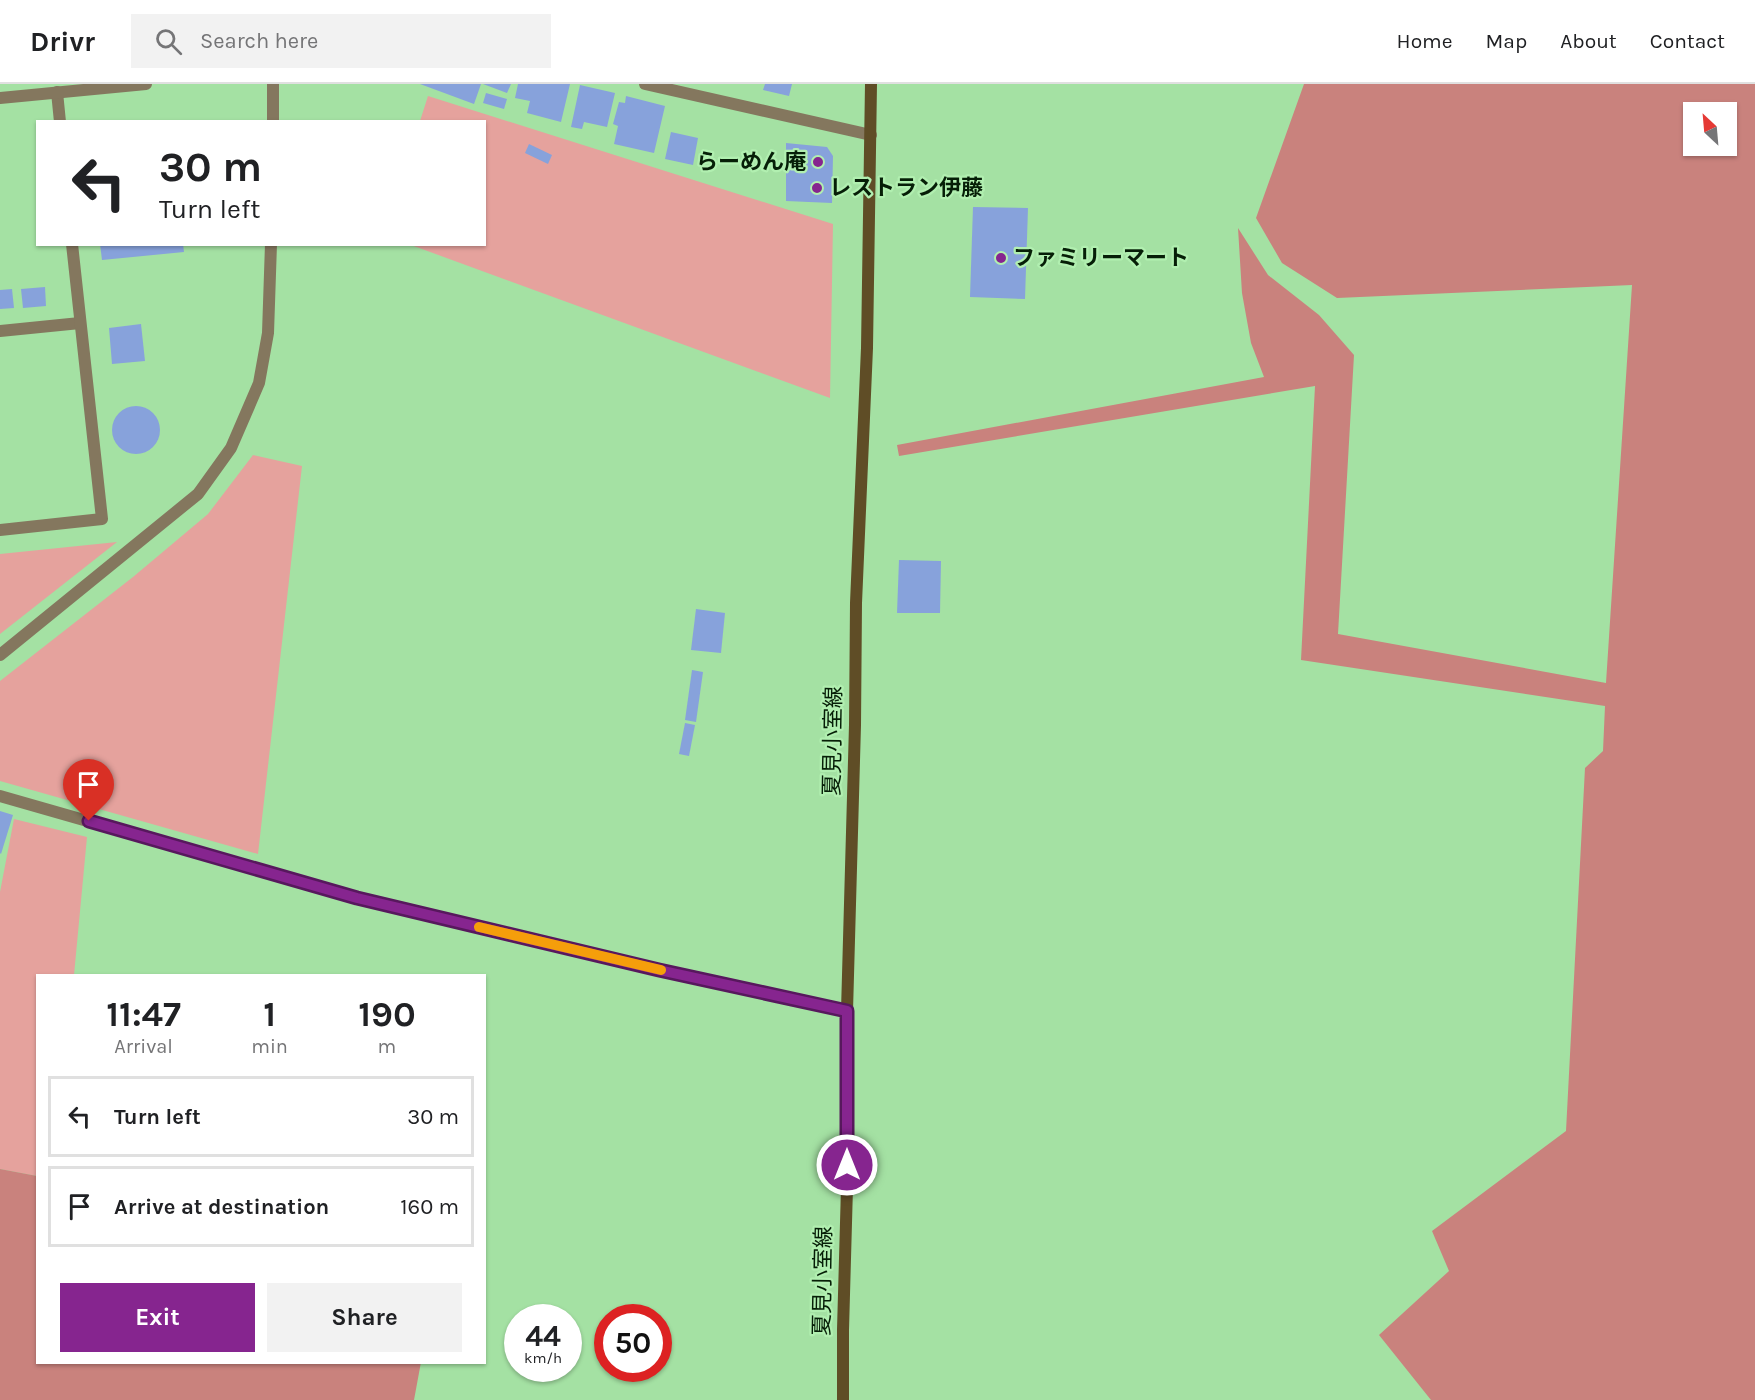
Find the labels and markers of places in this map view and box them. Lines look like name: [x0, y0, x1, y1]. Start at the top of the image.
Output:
place label: らーめん庵: [696, 149, 806, 175]
marker: らーめん庵: [811, 155, 825, 169]
place label: レストラン伊藤: [829, 175, 983, 201]
marker: レストラン伊藤: [810, 181, 824, 195]
place label: ファミリーマート: [1013, 245, 1189, 271]
marker: ファミリーマート: [994, 251, 1008, 265]
pin: [63, 759, 114, 821]

